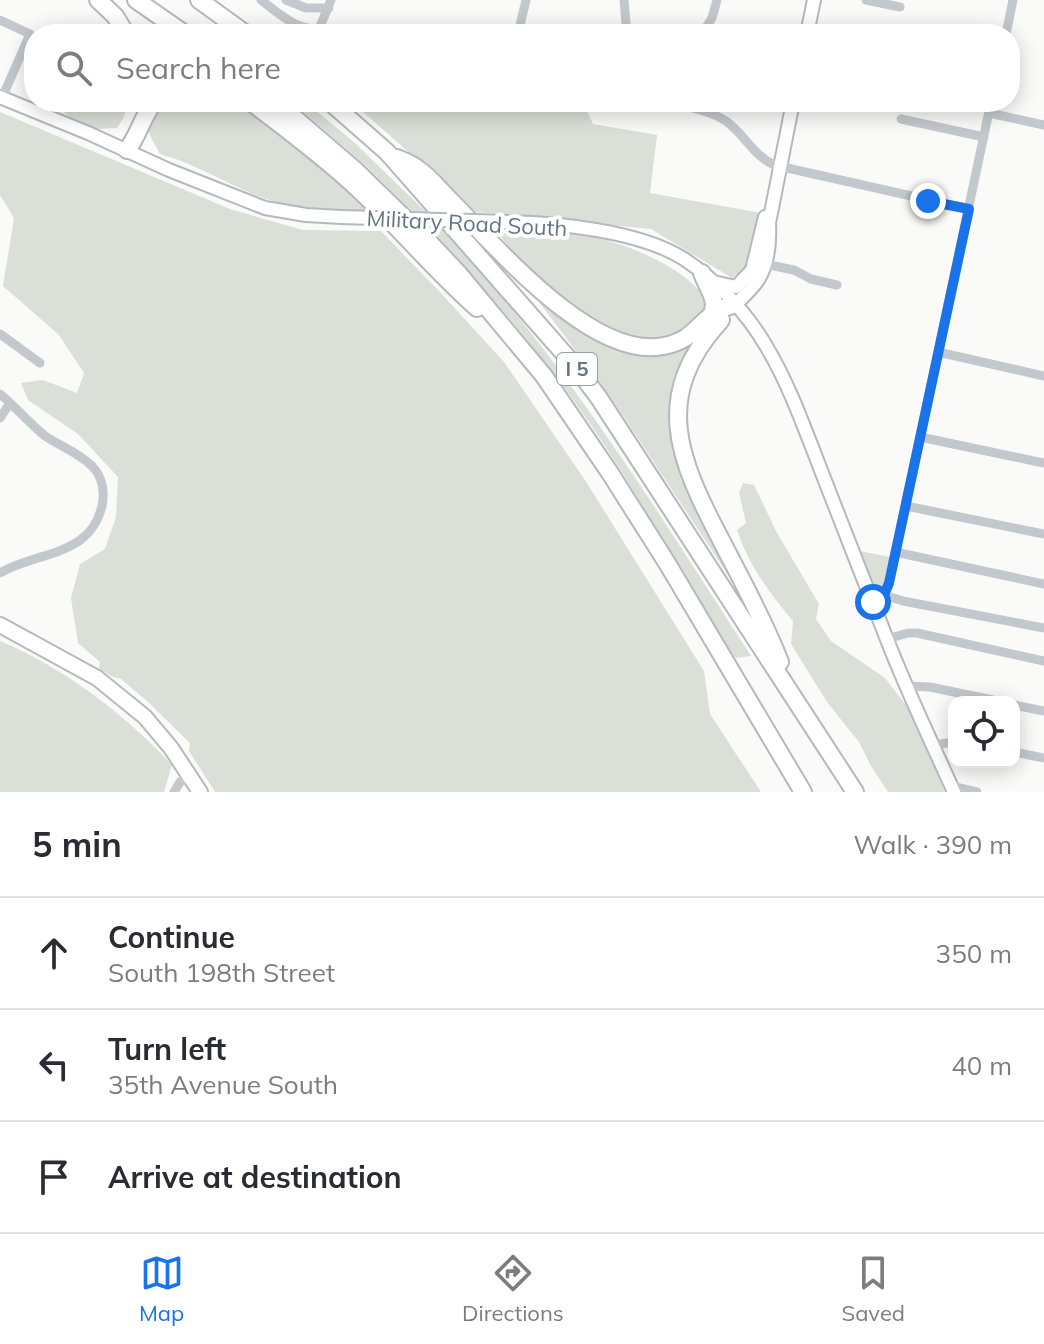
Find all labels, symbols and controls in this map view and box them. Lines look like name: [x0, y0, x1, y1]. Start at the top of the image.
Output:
search box: [24, 24, 1020, 112]
icon: search: [52, 46, 96, 90]
text: Search here: [116, 49, 281, 87]
route end: [910, 183, 946, 219]
street label: Military Road South: [366, 204, 568, 242]
road number: I 5: [557, 353, 597, 385]
route start: [855, 584, 891, 620]
map controls: [948, 696, 1020, 768]
button: locate: [948, 696, 1020, 768]
text: 5 min: [32, 823, 122, 866]
text: Walk · 390 m: [853, 828, 1012, 861]
text: Continue: [108, 918, 235, 956]
icon: ahead: [32, 931, 76, 975]
text: 350 m: [936, 937, 1012, 970]
text: South 198th Street: [108, 956, 335, 989]
text: Turn left: [108, 1030, 226, 1068]
icon: left: [32, 1043, 76, 1087]
text: 40 m: [951, 1049, 1012, 1082]
text: 35th Avenue South: [108, 1068, 338, 1101]
icon: arrive: [32, 1155, 76, 1199]
text: Arrive at destination: [108, 1158, 402, 1196]
tab: Map: [139, 1251, 184, 1327]
tab: Directions: [462, 1251, 564, 1327]
tab: Saved: [842, 1251, 905, 1327]

